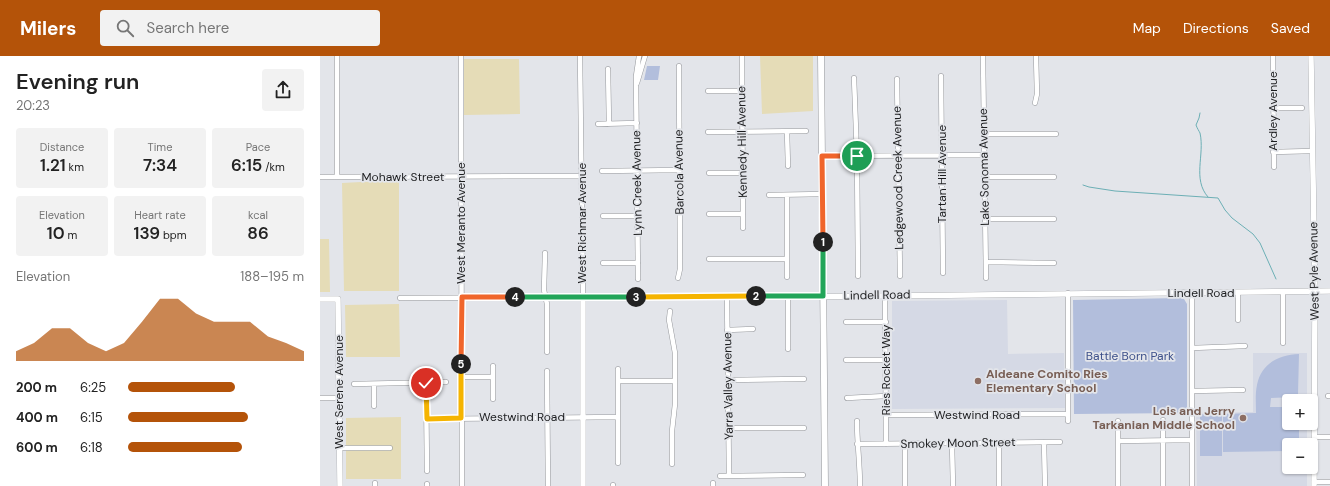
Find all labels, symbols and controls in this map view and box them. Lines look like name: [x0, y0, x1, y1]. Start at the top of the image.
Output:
search box: [100, 10, 380, 46]
text: Milers: [20, 16, 76, 41]
icon: search: [114, 17, 136, 39]
text: Search here: [146, 18, 229, 38]
text: Map: [1133, 19, 1161, 37]
text: Directions: [1183, 19, 1249, 37]
text: Saved: [1271, 19, 1310, 37]
text: Evening run: [16, 67, 139, 96]
button: share: [262, 69, 304, 111]
street label: Ardley Avenue: [1265, 71, 1281, 151]
street label: Kennedy Hill Avenue: [733, 86, 751, 198]
text: 20:23: [16, 97, 50, 114]
street label: Ledgewood Creek Avenue: [889, 106, 907, 250]
street label: Lake Sonoma Avenue: [975, 108, 993, 226]
street label: Tartan Hill Avenue: [934, 125, 950, 223]
street label: Barcola Avenue: [670, 129, 688, 215]
street label: Lynn Creek Avenue: [628, 130, 646, 236]
pin: [840, 139, 874, 173]
text: Distance: [40, 140, 84, 154]
text: Time: [148, 140, 172, 154]
text: Pace: [246, 140, 270, 154]
icon: arrive: [846, 145, 868, 167]
text: 1.21: [40, 154, 66, 176]
text: 7:34: [143, 154, 177, 176]
text: 6:15: [231, 154, 262, 176]
text: km: [66, 160, 84, 174]
text: /km: [262, 160, 285, 174]
street label: West Meranto Avenue: [453, 162, 469, 284]
street label: West Richmar Avenue: [574, 162, 590, 283]
street label: Mohawk Street: [362, 169, 445, 185]
text: Elevation: [39, 208, 85, 222]
text: Heart rate: [134, 208, 186, 222]
text: kcal: [248, 208, 268, 222]
street label: West Pyle Avenue: [1305, 221, 1323, 320]
text: 10: [47, 222, 65, 244]
text: 139: [134, 222, 160, 244]
text: 86: [247, 222, 269, 244]
text: m: [65, 228, 77, 242]
text: bpm: [160, 228, 186, 242]
pin: 1: [813, 232, 833, 252]
text: 1: [821, 235, 825, 249]
text: Elevation: [16, 268, 70, 285]
text: 188–195 m: [240, 268, 304, 285]
street label: Lindell Road: [1168, 285, 1234, 301]
pin: 2: [746, 286, 766, 306]
street label: Lindell Road: [843, 286, 911, 304]
pin: 4: [505, 287, 525, 307]
pin: 3: [626, 287, 646, 307]
text: 2: [753, 289, 759, 303]
text: 4: [511, 290, 519, 304]
text: 3: [633, 290, 639, 304]
street label: Ries Rocket Way: [878, 324, 894, 415]
street label: Yarra Valley Avenue: [719, 332, 737, 440]
street label: West Serene Avenue: [331, 335, 347, 449]
park label: Battle Born Park: [1086, 348, 1174, 364]
pin: 5: [451, 354, 471, 374]
text: 5: [458, 357, 464, 371]
pin: [409, 366, 443, 400]
place label: Aldeane Comito Ries Elementary School: [986, 366, 1108, 396]
icon: check: [415, 372, 437, 394]
marker: Aldeane Comito Ries Elementary School: [973, 376, 983, 386]
text: 200 m: [16, 379, 57, 396]
text: 6:25: [80, 379, 106, 396]
map controls: [1282, 394, 1318, 474]
button: +: [1282, 394, 1318, 430]
place label: Lois and Jerry Tarkanian Middle School: [1093, 403, 1236, 433]
street label: Westwind Road: [934, 407, 1020, 423]
text: 400 m: [16, 409, 58, 426]
text: 6:15: [80, 409, 103, 426]
street label: Westwind Road: [479, 409, 565, 425]
marker: Lois and Jerry Tarkanian Middle School: [1238, 413, 1248, 423]
street label: Smokey Moon Street: [900, 434, 1016, 452]
button: −: [1282, 438, 1318, 474]
text: 600 m: [16, 439, 58, 456]
text: 6:18: [80, 439, 103, 456]

